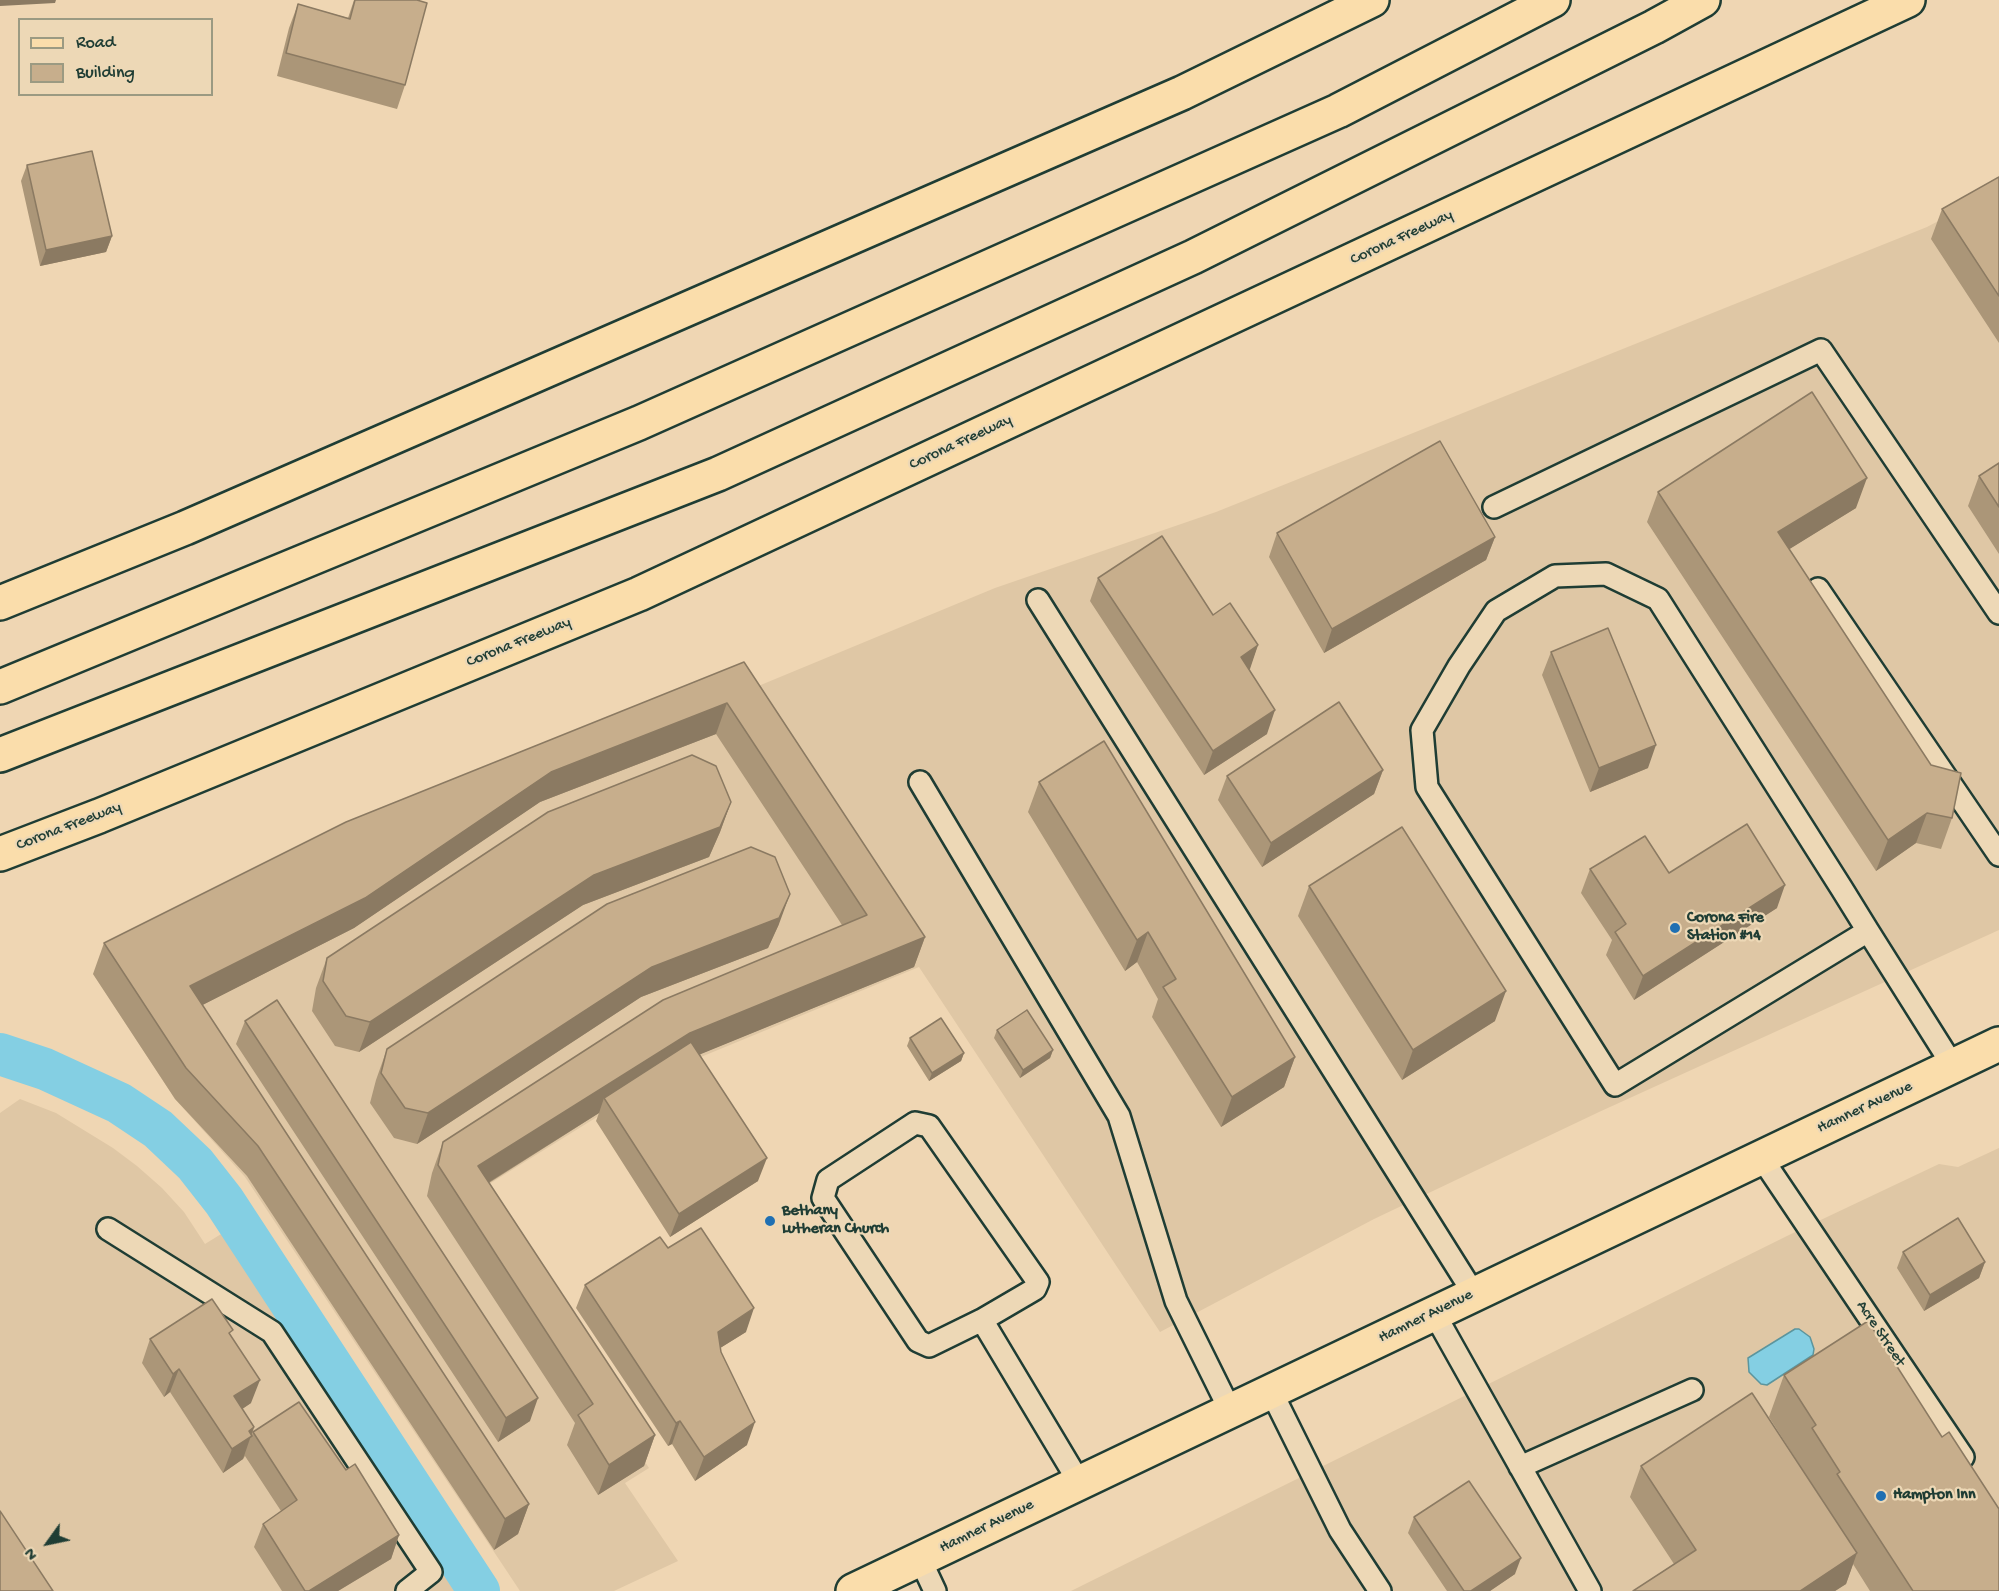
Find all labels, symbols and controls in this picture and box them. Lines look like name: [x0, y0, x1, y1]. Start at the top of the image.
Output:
legend: [18, 18, 213, 96]
text: Road: [76, 33, 115, 54]
text: Building: [76, 63, 135, 84]
street label: Corona Freeway: [1348, 206, 1456, 270]
street label: Corona Freeway: [907, 411, 1015, 475]
street label: Corona Freeway: [464, 613, 574, 673]
street label: Corona Freeway: [14, 798, 124, 856]
place label: Corona Fire Station #14: [1687, 909, 1764, 947]
marker: Corona Fire Station #14: [1668, 921, 1682, 935]
street label: Hamner Avenue: [1814, 1078, 1916, 1138]
place label: Bethany Lutheran Church: [782, 1202, 889, 1240]
marker: Bethany Lutheran Church: [763, 1214, 777, 1228]
street label: Hamner Avenue: [1376, 1286, 1476, 1348]
street label: Acre Street: [1851, 1297, 1909, 1371]
place label: Hampton Inn: [1893, 1486, 1976, 1506]
marker: Hampton Inn: [1874, 1489, 1888, 1503]
street label: Hamner Avenue: [937, 1496, 1037, 1558]
north arrow: [18, 1513, 78, 1573]
text: N: [22, 1544, 43, 1563]

